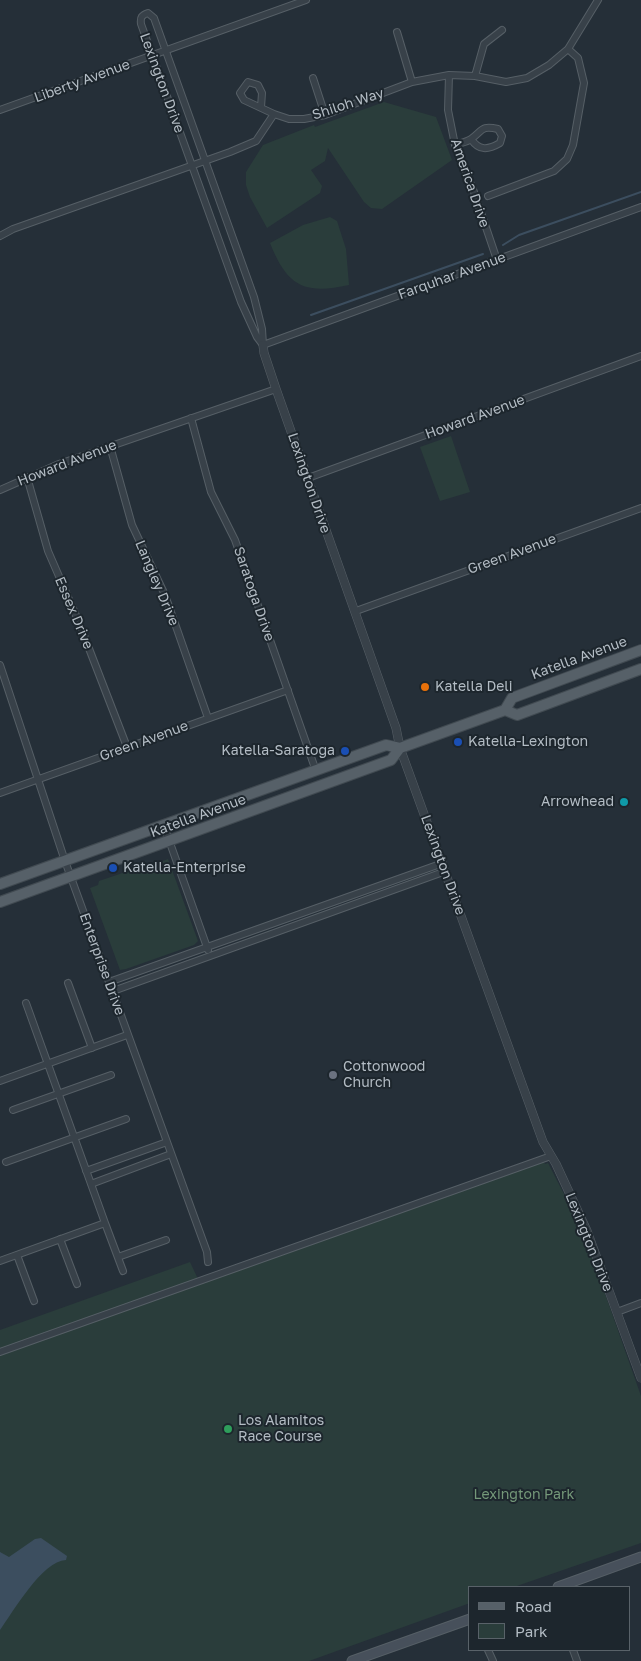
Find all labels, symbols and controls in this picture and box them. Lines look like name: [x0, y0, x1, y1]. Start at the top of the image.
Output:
street label: Lexington Drive: [136, 31, 188, 135]
street label: Liberty Avenue: [32, 56, 132, 106]
street label: Shiloh Way: [310, 84, 386, 124]
street label: America Drive: [447, 136, 493, 230]
street label: Farquhar Avenue: [396, 249, 508, 303]
street label: Howard Avenue: [423, 391, 527, 443]
street label: Lexington Drive: [284, 431, 334, 535]
street label: Howard Avenue: [15, 436, 119, 490]
street label: Green Avenue: [465, 530, 559, 578]
street label: Langley Drive: [131, 538, 183, 628]
street label: Saratoga Drive: [230, 545, 278, 643]
street label: Essex Drive: [51, 574, 97, 652]
street label: Katella Avenue: [529, 633, 629, 683]
place label: Katella Deli: [435, 679, 513, 695]
marker: Katella Deli: [419, 681, 431, 693]
street label: Green Avenue: [97, 717, 191, 765]
place label: Katella-Lexington: [468, 734, 588, 750]
marker: Katella-Lexington: [452, 736, 464, 748]
place label: Katella-Saratoga: [221, 743, 335, 759]
marker: Katella-Saratoga: [339, 745, 351, 757]
street label: Katella Avenue: [148, 791, 248, 841]
place label: Arrowhead: [541, 794, 614, 810]
marker: Arrowhead: [618, 796, 630, 808]
street label: Lexington Drive: [417, 813, 469, 917]
place label: Katella-Enterprise: [123, 860, 246, 876]
marker: Katella-Enterprise: [107, 862, 119, 874]
street label: Enterprise Drive: [76, 911, 128, 1017]
place label: Cottonwood Church: [343, 1059, 425, 1092]
marker: Cottonwood Church: [327, 1069, 339, 1081]
street label: Lexington Drive: [562, 1190, 616, 1294]
place label: Los Alamitos Race Course: [238, 1413, 324, 1445]
marker: Los Alamitos Race Course: [222, 1423, 234, 1435]
park label: Lexington Park: [474, 1487, 574, 1503]
legend: [468, 1586, 631, 1651]
text: Road: [515, 1597, 552, 1615]
text: Park: [515, 1622, 547, 1640]

